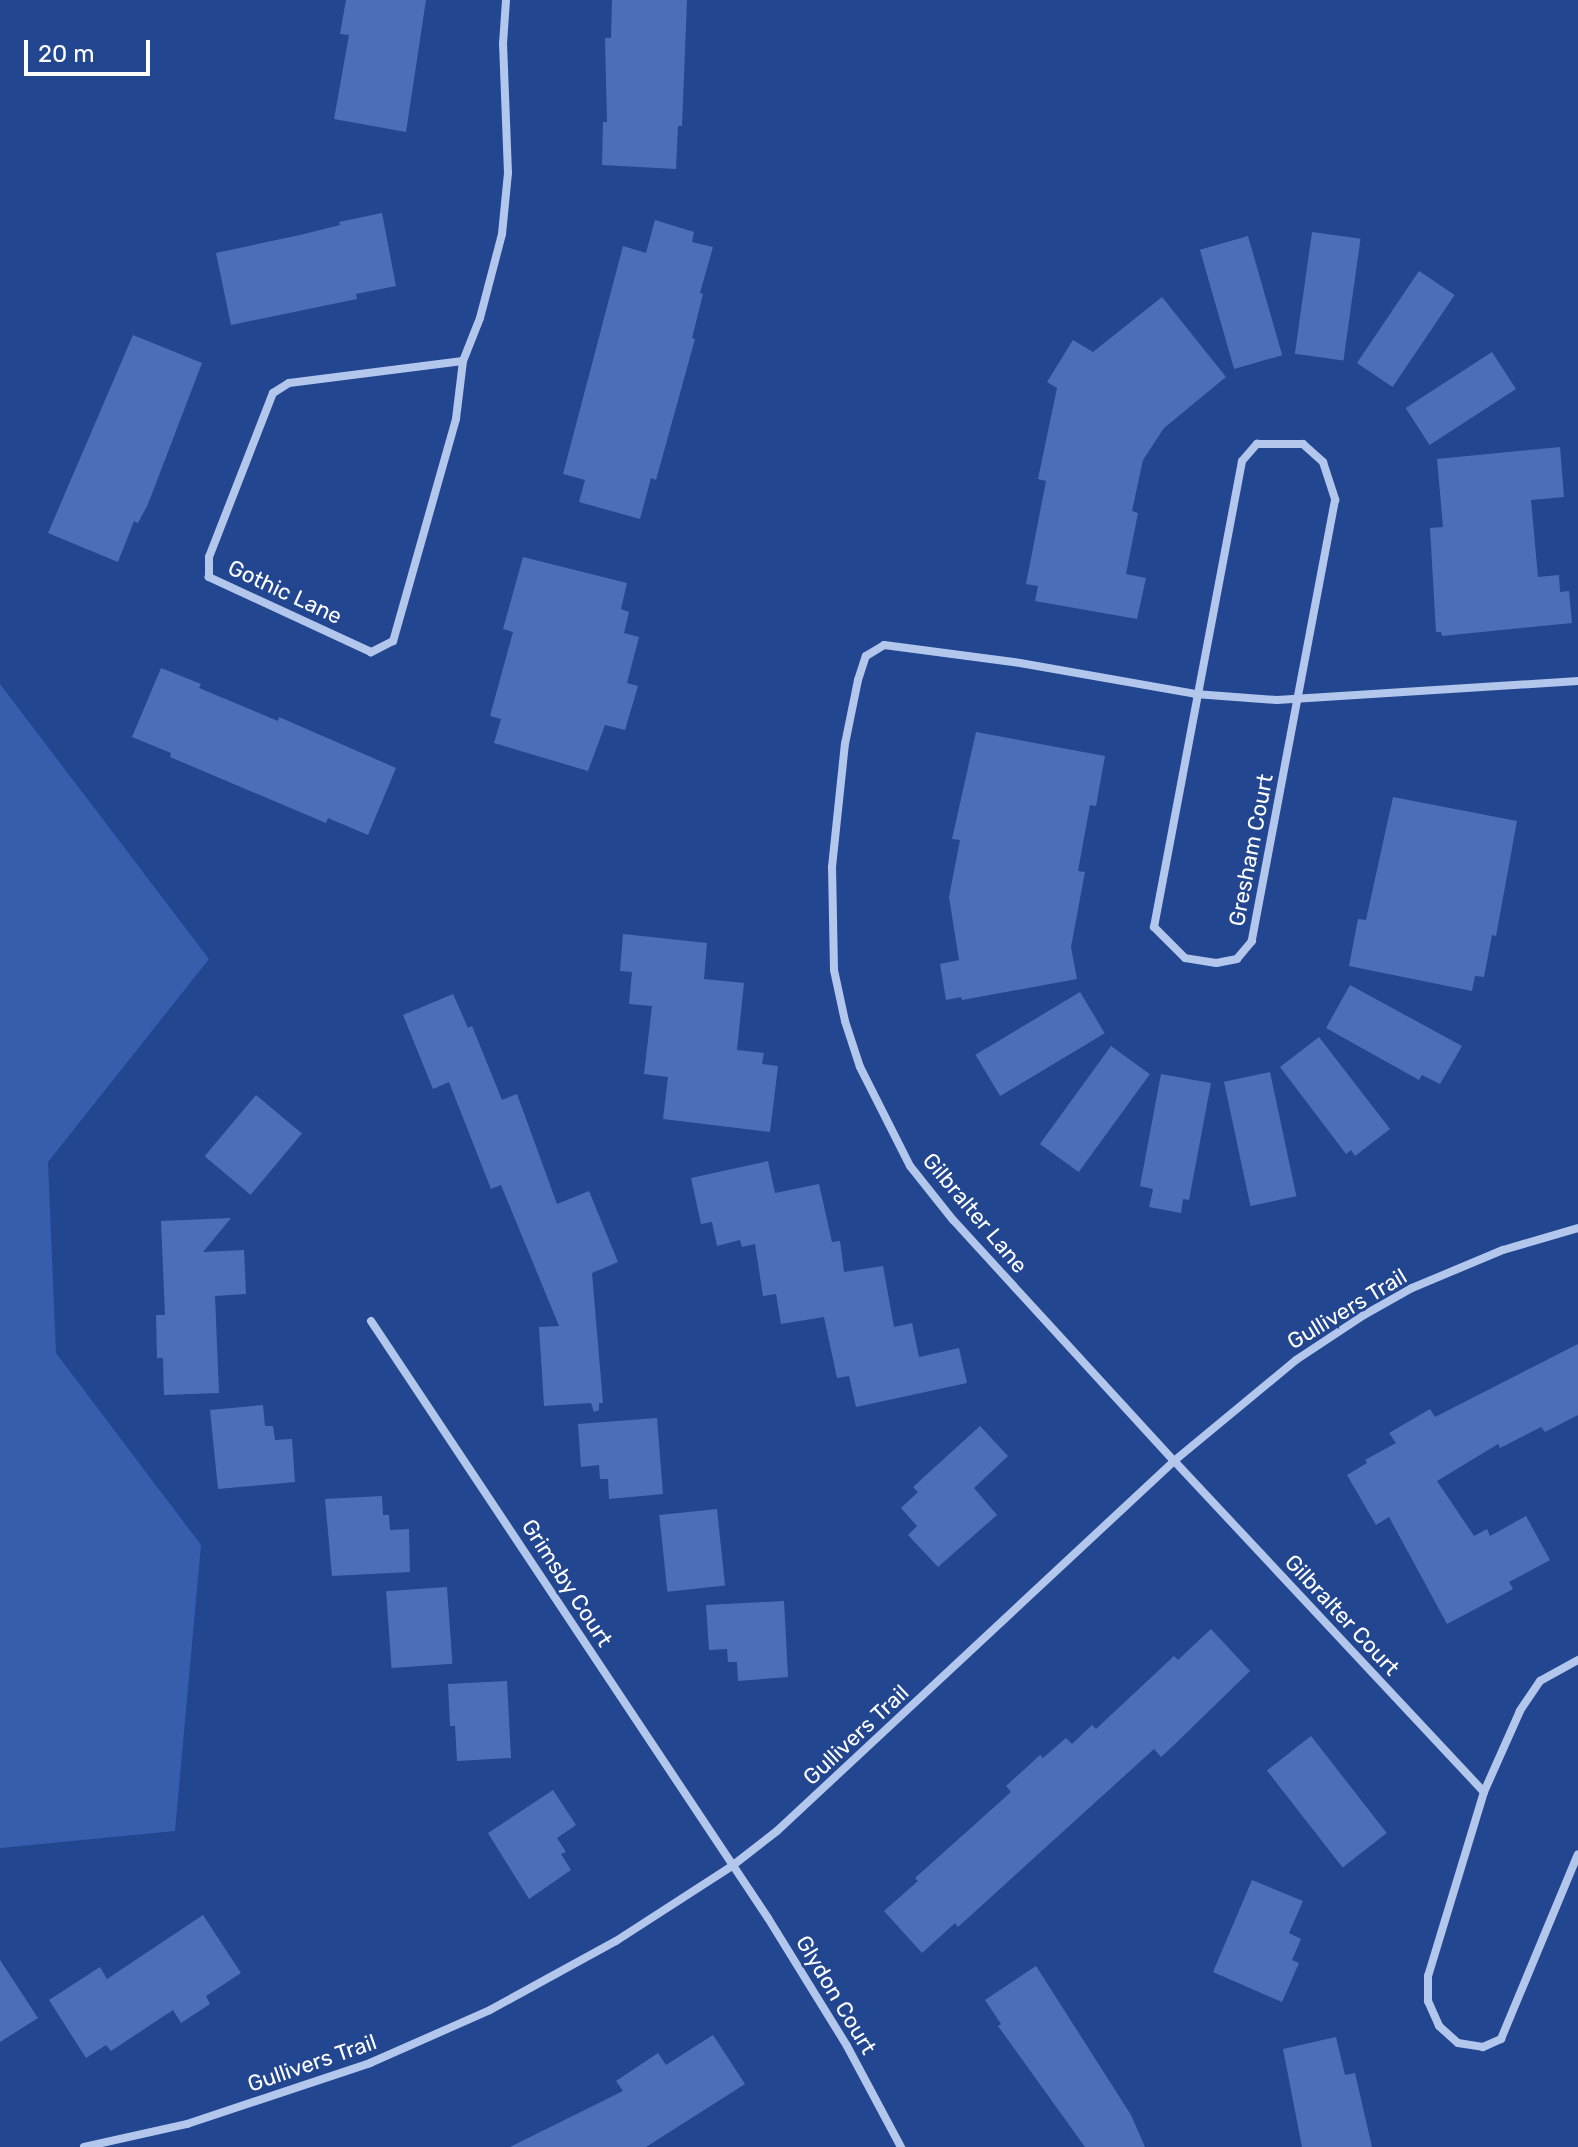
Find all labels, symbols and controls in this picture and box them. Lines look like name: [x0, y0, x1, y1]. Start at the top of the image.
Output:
scale bar: [28, 24, 154, 74]
text: 20 m: [38, 40, 95, 68]
street label: Gothic Lane: [224, 554, 346, 630]
street label: Gresham Court: [1223, 772, 1279, 928]
street label: Gilbralter Lane: [917, 1147, 1033, 1279]
street label: Gullivers Trail: [1282, 1263, 1412, 1355]
street label: Grimsby Court: [516, 1514, 618, 1652]
street label: Gilbralter Court: [1279, 1549, 1405, 1681]
street label: Gullivers Trail: [798, 1679, 914, 1791]
street label: Glydon Court: [790, 1931, 882, 2059]
street label: Gullivers Trail: [244, 2029, 380, 2097]

